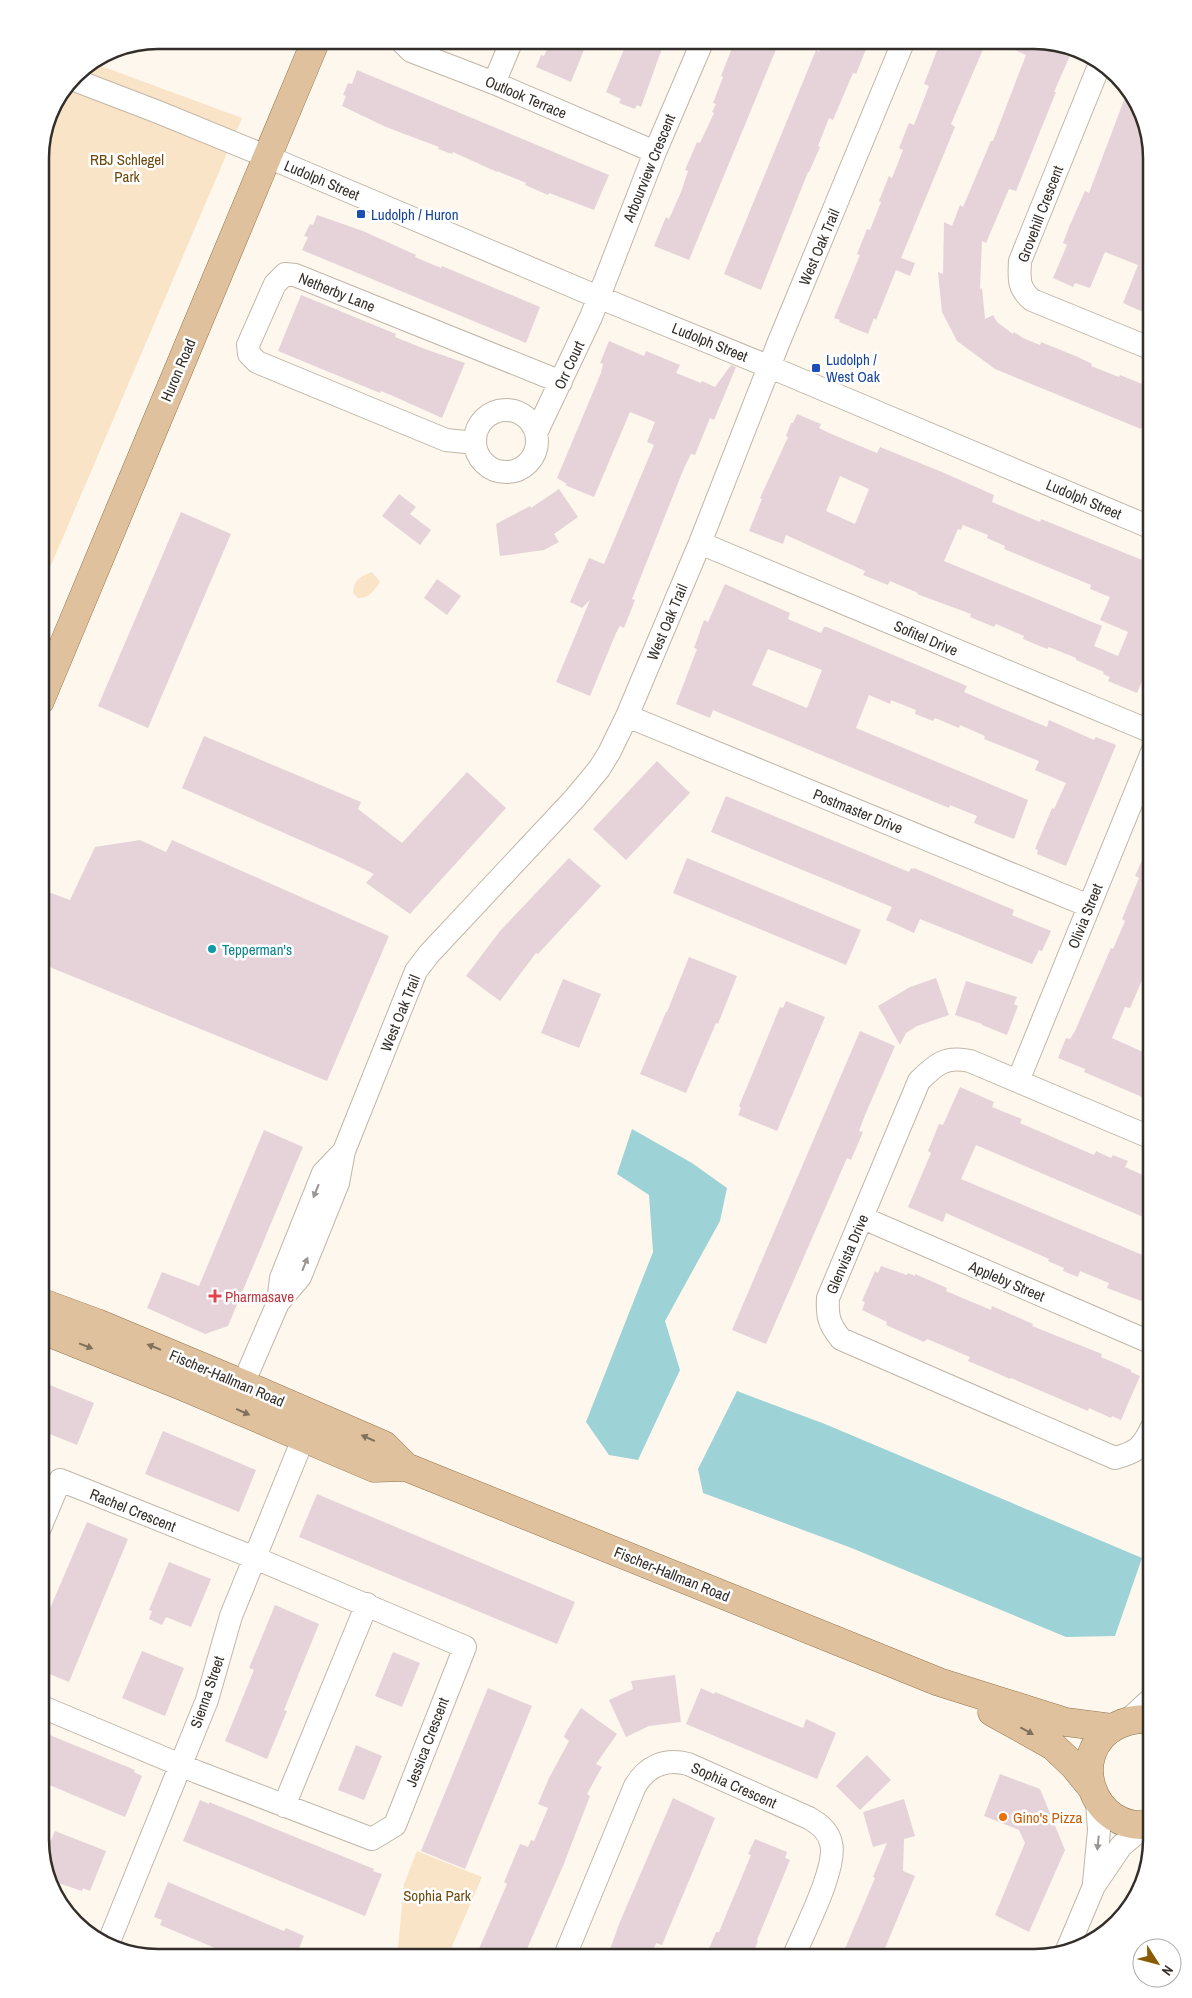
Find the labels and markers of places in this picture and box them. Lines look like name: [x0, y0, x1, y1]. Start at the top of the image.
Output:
place label: Ludolph / Huron: [371, 204, 459, 225]
marker: Ludolph / Huron: [355, 208, 367, 220]
place label: Ludolph / West Oak: [826, 349, 881, 387]
marker: Ludolph / West Oak: [810, 362, 822, 374]
place label: Tepperman's: [222, 939, 292, 960]
marker: Tepperman's: [206, 943, 218, 955]
place label: Pharmasave: [225, 1286, 294, 1307]
marker: Pharmasave: [209, 1290, 221, 1302]
place label: Gino's Pizza: [1013, 1807, 1083, 1828]
marker: Gino's Pizza: [997, 1811, 1009, 1823]

